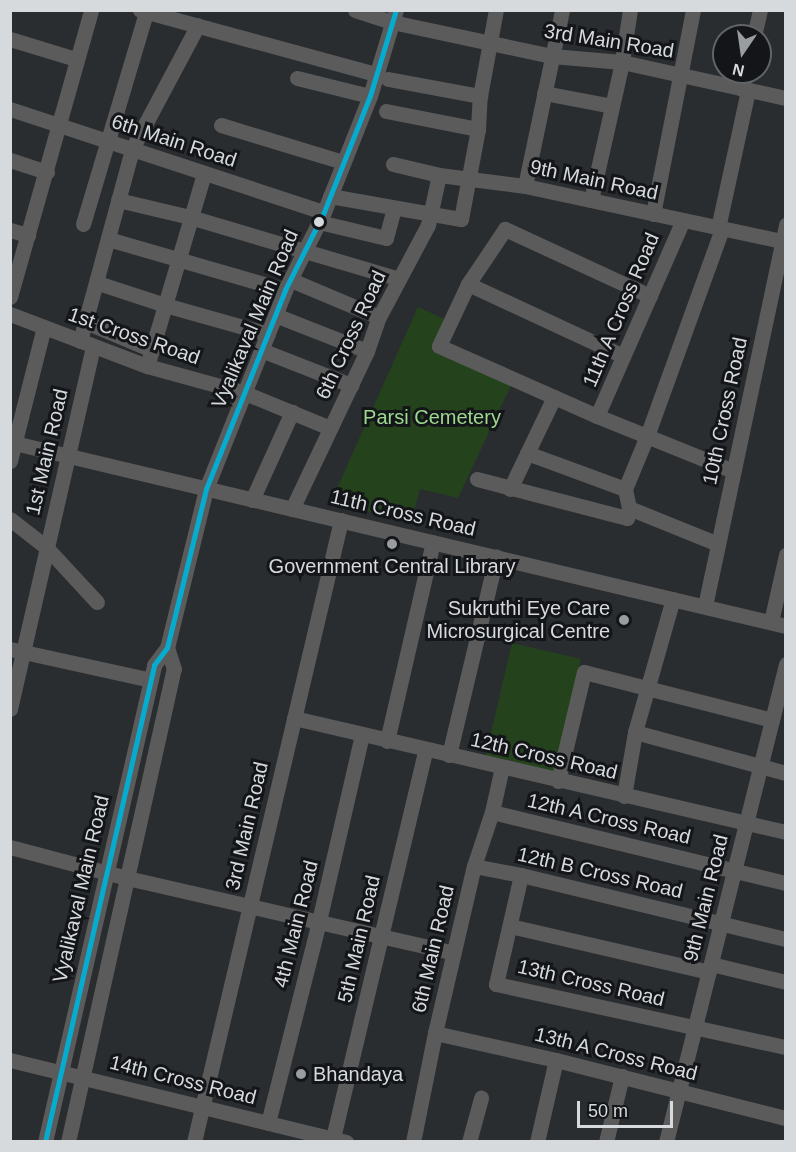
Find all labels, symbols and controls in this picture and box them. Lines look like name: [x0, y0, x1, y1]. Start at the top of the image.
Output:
street label: 3rd Main Road: [542, 19, 676, 63]
north arrow: [712, 24, 772, 84]
text: N: [731, 60, 746, 80]
street label: 6th Main Road: [108, 109, 240, 173]
street label: 9th Main Road: [528, 155, 660, 205]
unlabelled marker: [313, 216, 325, 228]
street label: Vyalikaval Main Road: [207, 226, 303, 412]
street label: 11th A Cross Road: [577, 228, 665, 392]
street label: 6th Cross Road: [311, 267, 391, 403]
street label: 1st Cross Road: [65, 302, 203, 370]
street label: 10th Cross Road: [698, 335, 752, 487]
street label: 1st Main Road: [21, 386, 73, 518]
park label: Parsi Cemetery: [363, 405, 501, 429]
street label: 11th Cross Road: [328, 485, 478, 541]
marker: Government Central Library: [385, 537, 399, 551]
place label: Government Central Library: [269, 554, 515, 578]
place label: Sukruthi Eye Care Microsurgical Centre: [427, 596, 610, 643]
marker: Sukruthi Eye Care Microsurgical Centre: [615, 611, 633, 629]
street label: 12th Cross Road: [468, 727, 620, 785]
street label: 3rd Main Road: [221, 759, 273, 893]
street label: 12th A Cross Road: [524, 788, 694, 850]
street label: Vyalikaval Main Road: [48, 793, 114, 985]
street label: 9th Main Road: [679, 832, 733, 964]
street label: 12th B Cross Road: [515, 842, 685, 904]
street label: 4th Main Road: [269, 858, 323, 990]
street label: 5th Main Road: [333, 873, 385, 1005]
street label: 6th Main Road: [407, 883, 459, 1015]
street label: 13th Cross Road: [515, 954, 667, 1012]
street label: 13th A Cross Road: [531, 1022, 701, 1086]
street label: 14th Cross Road: [107, 1050, 259, 1110]
place label: Bhandaya: [313, 1062, 403, 1086]
marker: Bhandaya: [294, 1067, 308, 1081]
scale bar: [580, 1089, 676, 1127]
text: 50 m: [588, 1101, 628, 1121]

